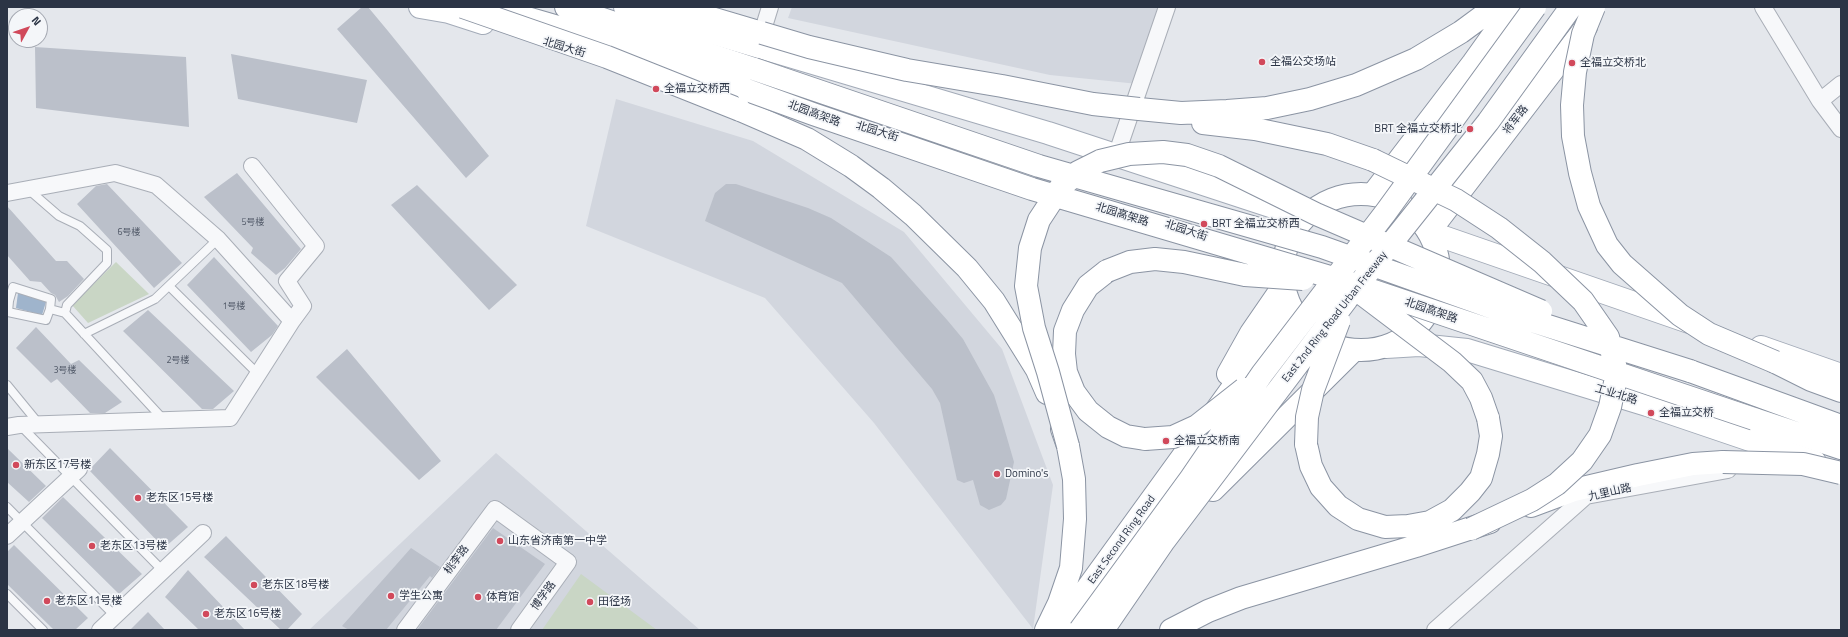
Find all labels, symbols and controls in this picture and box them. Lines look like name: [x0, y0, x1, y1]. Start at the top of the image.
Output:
north arrow: [8, 8, 48, 48]
text: N: [28, 13, 45, 29]
street label: 北园大街: [541, 35, 587, 61]
place label: 全福公交场站: [1270, 55, 1336, 69]
place label: 全福立交桥北: [1580, 56, 1646, 70]
marker: 全福公交场站: [1257, 57, 1267, 67]
marker: 全福立交桥北: [1567, 58, 1577, 68]
place label: 全福立交桥西: [664, 82, 730, 96]
marker: 全福立交桥西: [651, 84, 661, 94]
street label: 北园高架路: [786, 98, 842, 130]
street label: 将军路: [1501, 103, 1531, 137]
street label: 北园大街: [854, 119, 900, 145]
place label: BRT 全福立交桥北: [1374, 122, 1462, 136]
marker: BRT 全福立交桥北: [1465, 124, 1475, 134]
street label: 北园高架路: [1094, 201, 1150, 229]
place label: BRT 全福立交桥西: [1212, 217, 1300, 231]
house number: 5号楼: [241, 218, 265, 228]
street label: 北园大街: [1163, 218, 1209, 244]
marker: BRT 全福立交桥西: [1199, 219, 1209, 229]
house number: 6号楼: [117, 228, 141, 238]
street label: East 2nd Ring Road Urban Freeway: [1280, 249, 1390, 385]
street label: 北园高架路: [1403, 296, 1459, 326]
house number: 1号楼: [222, 302, 246, 312]
house number: 2号楼: [166, 356, 190, 366]
house number: 3号楼: [53, 366, 77, 376]
street label: 工业北路: [1593, 382, 1639, 408]
place label: 全福立交桥: [1659, 406, 1714, 420]
marker: 全福立交桥: [1646, 408, 1656, 418]
place label: 全福立交桥南: [1174, 434, 1240, 448]
marker: 全福立交桥南: [1161, 436, 1171, 446]
place label: 新东区17号楼: [24, 458, 91, 472]
marker: 新东区17号楼: [11, 460, 21, 470]
place label: Domino's: [1005, 467, 1048, 481]
marker: Domino's: [992, 469, 1002, 479]
street label: 九里山路: [1587, 482, 1633, 504]
place label: 老东区15号楼: [146, 491, 213, 505]
marker: 老东区15号楼: [133, 493, 143, 503]
street label: East Second Ring Road: [1085, 493, 1159, 587]
place label: 山东省济南第一中学: [508, 534, 607, 548]
marker: 山东省济南第一中学: [495, 536, 505, 546]
place label: 老东区13号楼: [100, 539, 167, 553]
marker: 老东区13号楼: [87, 541, 97, 551]
street label: 桃李路: [442, 543, 472, 577]
place label: 老东区18号楼: [262, 578, 329, 592]
street label: 博学路: [529, 579, 559, 613]
marker: 老东区18号楼: [249, 580, 259, 590]
place label: 学生公寓: [399, 589, 443, 603]
place label: 体育馆: [486, 590, 519, 604]
marker: 学生公寓: [386, 591, 396, 601]
marker: 体育馆: [473, 592, 483, 602]
place label: 老东区11号楼: [55, 594, 122, 608]
place label: 田径场: [598, 595, 631, 609]
marker: 老东区11号楼: [42, 596, 52, 606]
marker: 田径场: [585, 597, 595, 607]
place label: 老东区16号楼: [214, 607, 281, 621]
marker: 老东区16号楼: [201, 609, 211, 619]

